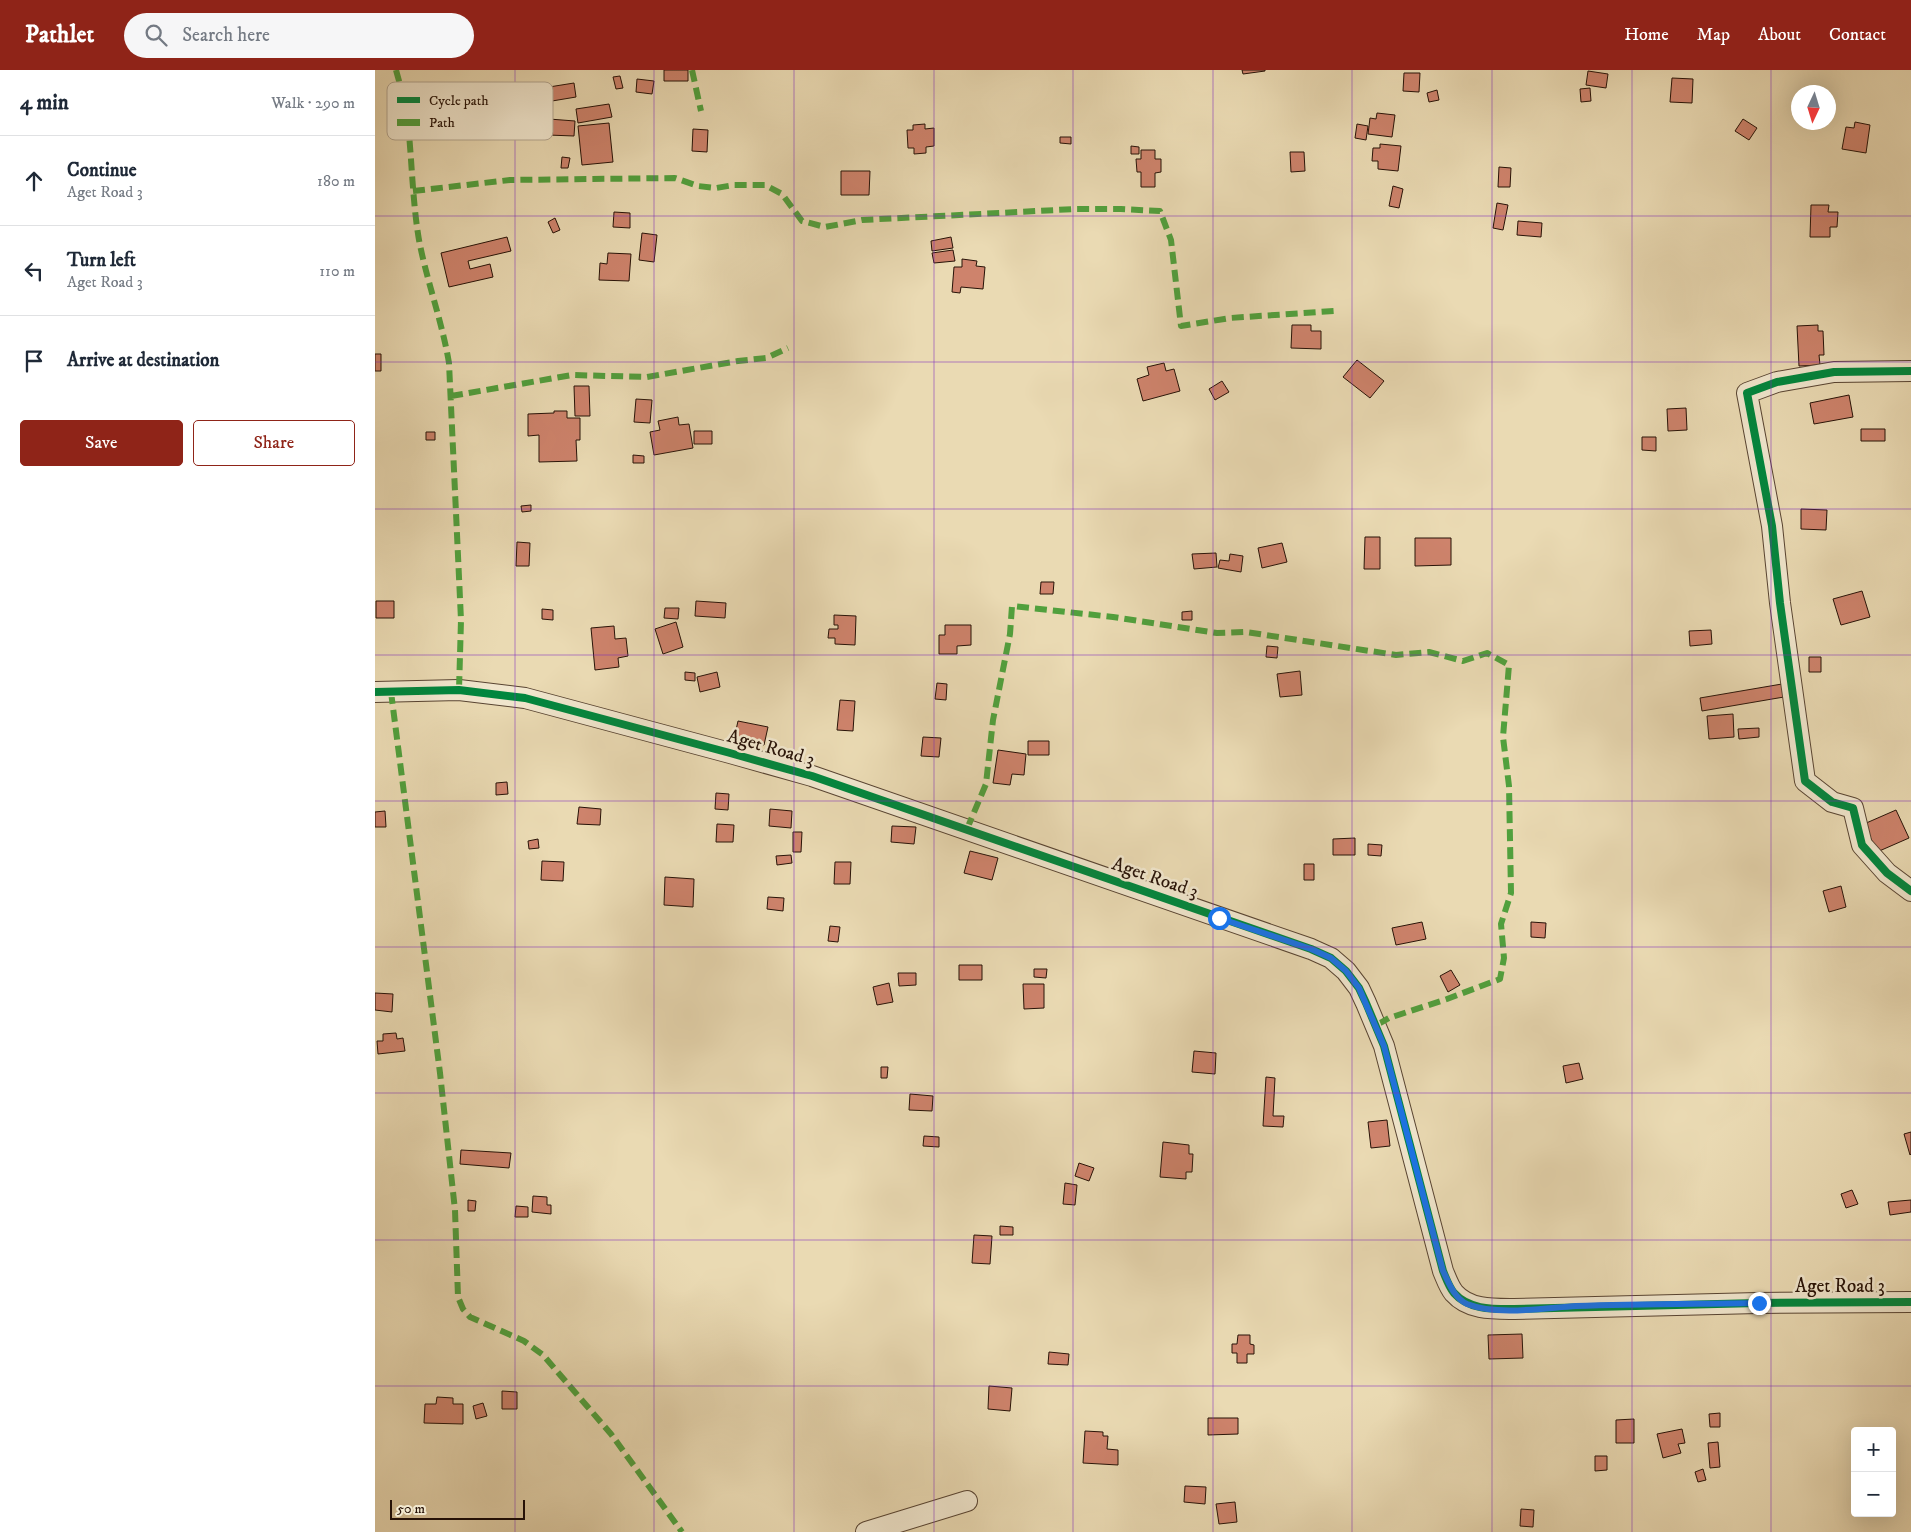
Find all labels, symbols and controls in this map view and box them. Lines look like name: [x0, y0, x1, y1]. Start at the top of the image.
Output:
search box: [124, 13, 474, 58]
text: Pathlet: [25, 20, 94, 50]
icon: search: [142, 21, 170, 49]
text: Search here: [182, 24, 270, 47]
text: Home: [1624, 24, 1669, 46]
text: Map: [1697, 24, 1730, 46]
text: About: [1758, 24, 1801, 46]
text: Contact: [1829, 24, 1886, 46]
legend: [387, 82, 553, 140]
north arrow: [1791, 85, 1836, 130]
text: 4 min: [20, 90, 69, 116]
text: Cycle path: [429, 92, 489, 110]
text: Walk · 290 m: [271, 93, 355, 113]
text: Path: [429, 114, 456, 132]
text: Continue: [67, 159, 137, 182]
icon: ahead: [20, 167, 48, 195]
text: 180 m: [317, 171, 355, 191]
text: Aget Road 3: [67, 182, 143, 202]
text: Turn left: [67, 249, 136, 272]
icon: left: [20, 257, 48, 285]
text: 110 m: [319, 261, 355, 281]
text: Aget Road 3: [67, 272, 143, 292]
icon: arrive: [20, 347, 48, 375]
text: Arrive at destination: [67, 349, 219, 372]
button: Save: [20, 420, 183, 466]
button: Share: [193, 420, 355, 466]
street label: Aget Road 3: [725, 725, 817, 771]
street label: Aget Road 3: [1109, 852, 1201, 904]
route start: [1208, 907, 1231, 930]
street label: Aget Road 3: [1795, 1275, 1885, 1298]
route end: [1748, 1292, 1771, 1315]
map controls: [1851, 1427, 1896, 1517]
button: +: [1851, 1427, 1896, 1472]
button: −: [1851, 1472, 1896, 1517]
scale bar: [390, 1497, 525, 1520]
text: 50 m: [397, 1500, 425, 1518]

